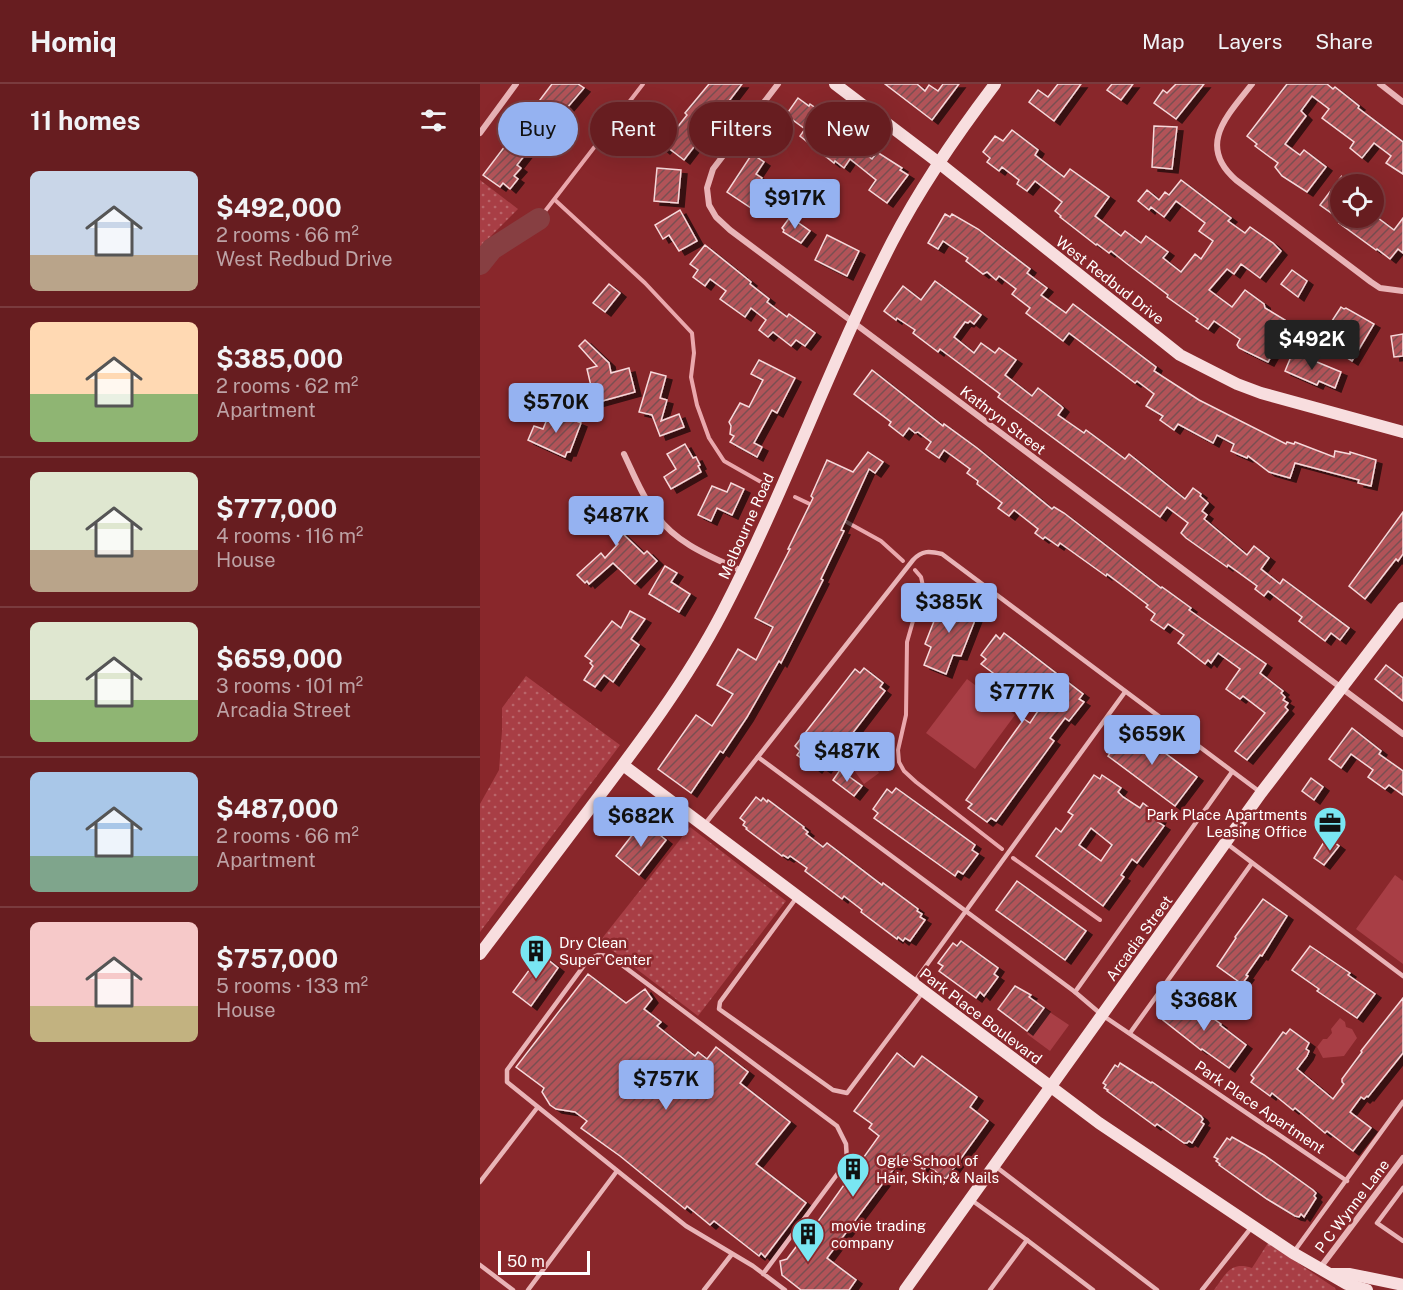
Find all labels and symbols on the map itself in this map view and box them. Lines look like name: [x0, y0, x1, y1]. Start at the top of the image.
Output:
pin: $917K: [753, 179, 837, 230]
street label: West Redbud Drive: [1053, 233, 1167, 327]
pin: $492K: [1270, 320, 1354, 371]
street label: Kathryn Street: [957, 382, 1049, 458]
pin: $570K: [514, 383, 598, 434]
street label: Melbourne Road: [715, 470, 777, 582]
pin: $487K: [574, 496, 658, 547]
pin: $385K: [907, 583, 991, 634]
pin: $777K: [980, 673, 1064, 724]
pin: $659K: [1110, 715, 1194, 766]
pin: $487K: [805, 732, 889, 783]
pin: $682K: [599, 797, 683, 848]
office icon: Park Place Apartments Leasing Office: [1312, 805, 1348, 852]
place label: Park Place Apartments Leasing Office: [1146, 806, 1307, 840]
street label: Arcadia Street: [1102, 892, 1176, 984]
building icon: Dry Clean Super Center: [518, 933, 554, 980]
place label: Dry Clean Super Center: [559, 934, 652, 968]
street label: Park Place Boulevard: [917, 965, 1045, 1067]
pin: $368K: [1162, 981, 1246, 1032]
street label: Park Place Apartment: [1192, 1057, 1328, 1157]
pin: $757K: [624, 1060, 708, 1111]
building icon: Ogle School of Hair, Skin, & Nails: [835, 1151, 871, 1198]
place label: Ogle School of Hair, Skin, & Nails: [876, 1152, 999, 1186]
street label: P C Wynne Lane: [1311, 1156, 1393, 1256]
building icon: movie trading company: [790, 1216, 826, 1263]
place label: movie trading company: [831, 1217, 926, 1251]
scale bar: [498, 1248, 590, 1276]

